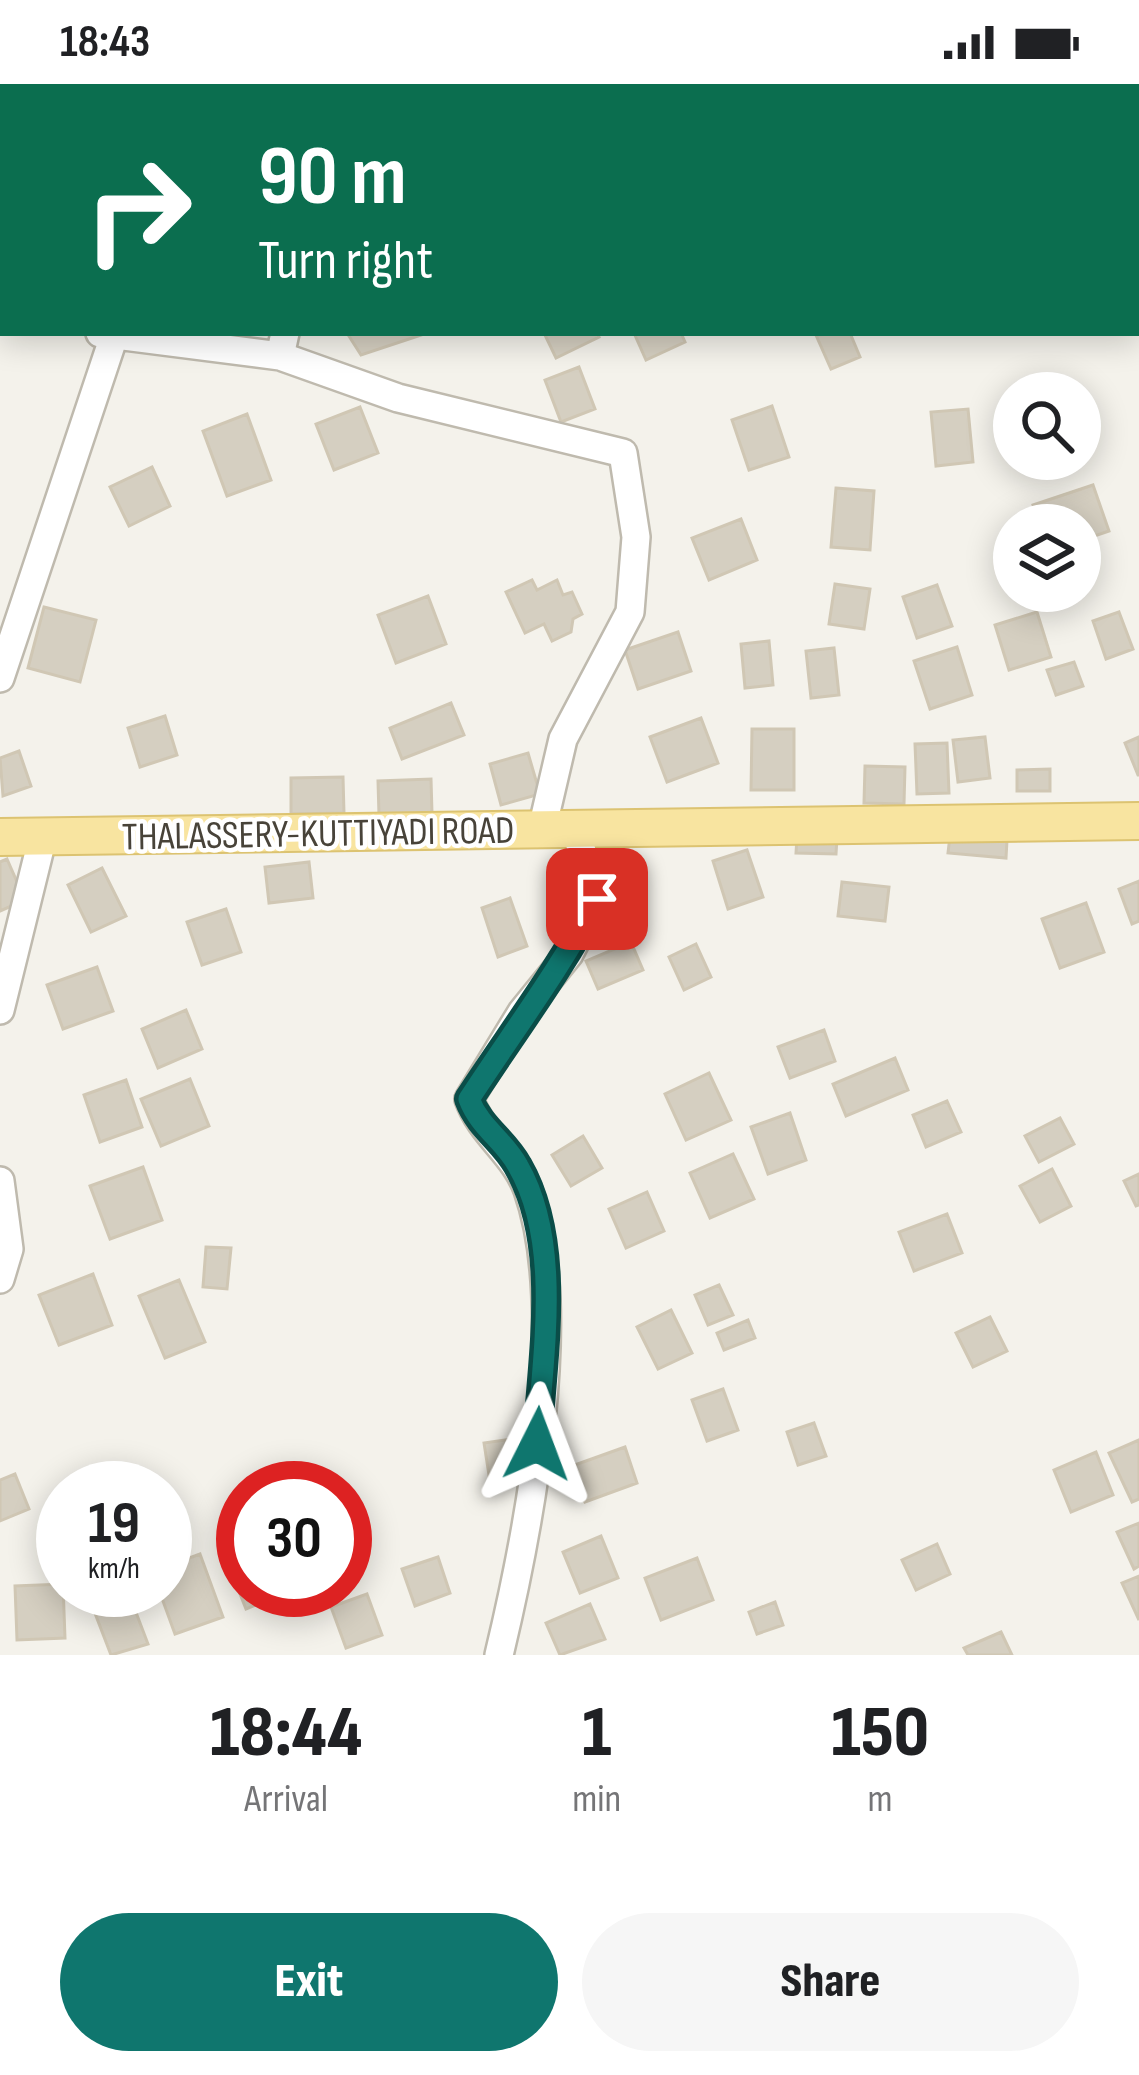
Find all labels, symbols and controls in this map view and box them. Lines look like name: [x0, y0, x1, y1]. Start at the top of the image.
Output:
text: 18:43: [60, 15, 150, 70]
text: 90 m: [258, 127, 407, 228]
icon: right: [60, 132, 216, 288]
text: Turn right: [258, 229, 433, 294]
map controls: [993, 372, 1101, 612]
button: search: [993, 372, 1101, 480]
button: layers: [993, 504, 1101, 612]
street label: THALASSERY-KUTTIYADI ROAD: [121, 808, 515, 861]
pin: [546, 848, 648, 950]
icon: arrive: [564, 866, 630, 932]
position arrow: [474, 1381, 600, 1507]
speed limit sign: 30: [216, 1461, 372, 1617]
text: 19: [88, 1488, 140, 1560]
text: km/h: [88, 1551, 140, 1587]
text: 18:44: [210, 1690, 362, 1777]
text: 1: [582, 1690, 612, 1777]
text: 150: [831, 1690, 929, 1777]
text: Arrival: [244, 1776, 328, 1823]
text: min: [572, 1776, 621, 1823]
text: m: [868, 1776, 893, 1823]
button: Exit: [60, 1913, 558, 2051]
button: Share: [582, 1913, 1079, 2051]

